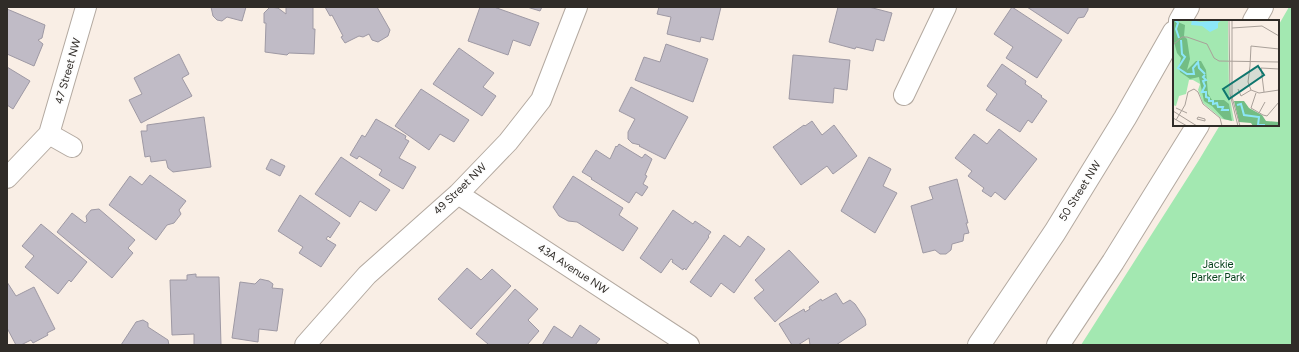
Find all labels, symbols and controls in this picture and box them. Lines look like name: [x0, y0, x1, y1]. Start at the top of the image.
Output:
inset map: [1173, 20, 1279, 126]
street label: 47 Street NW: [52, 36, 84, 105]
street label: 50 Street NW: [1056, 158, 1104, 224]
street label: 49 Street NW: [431, 160, 489, 217]
street label: 43A Avenue NW: [535, 241, 611, 297]
park label: Jackie Parker Park: [1191, 258, 1246, 284]

